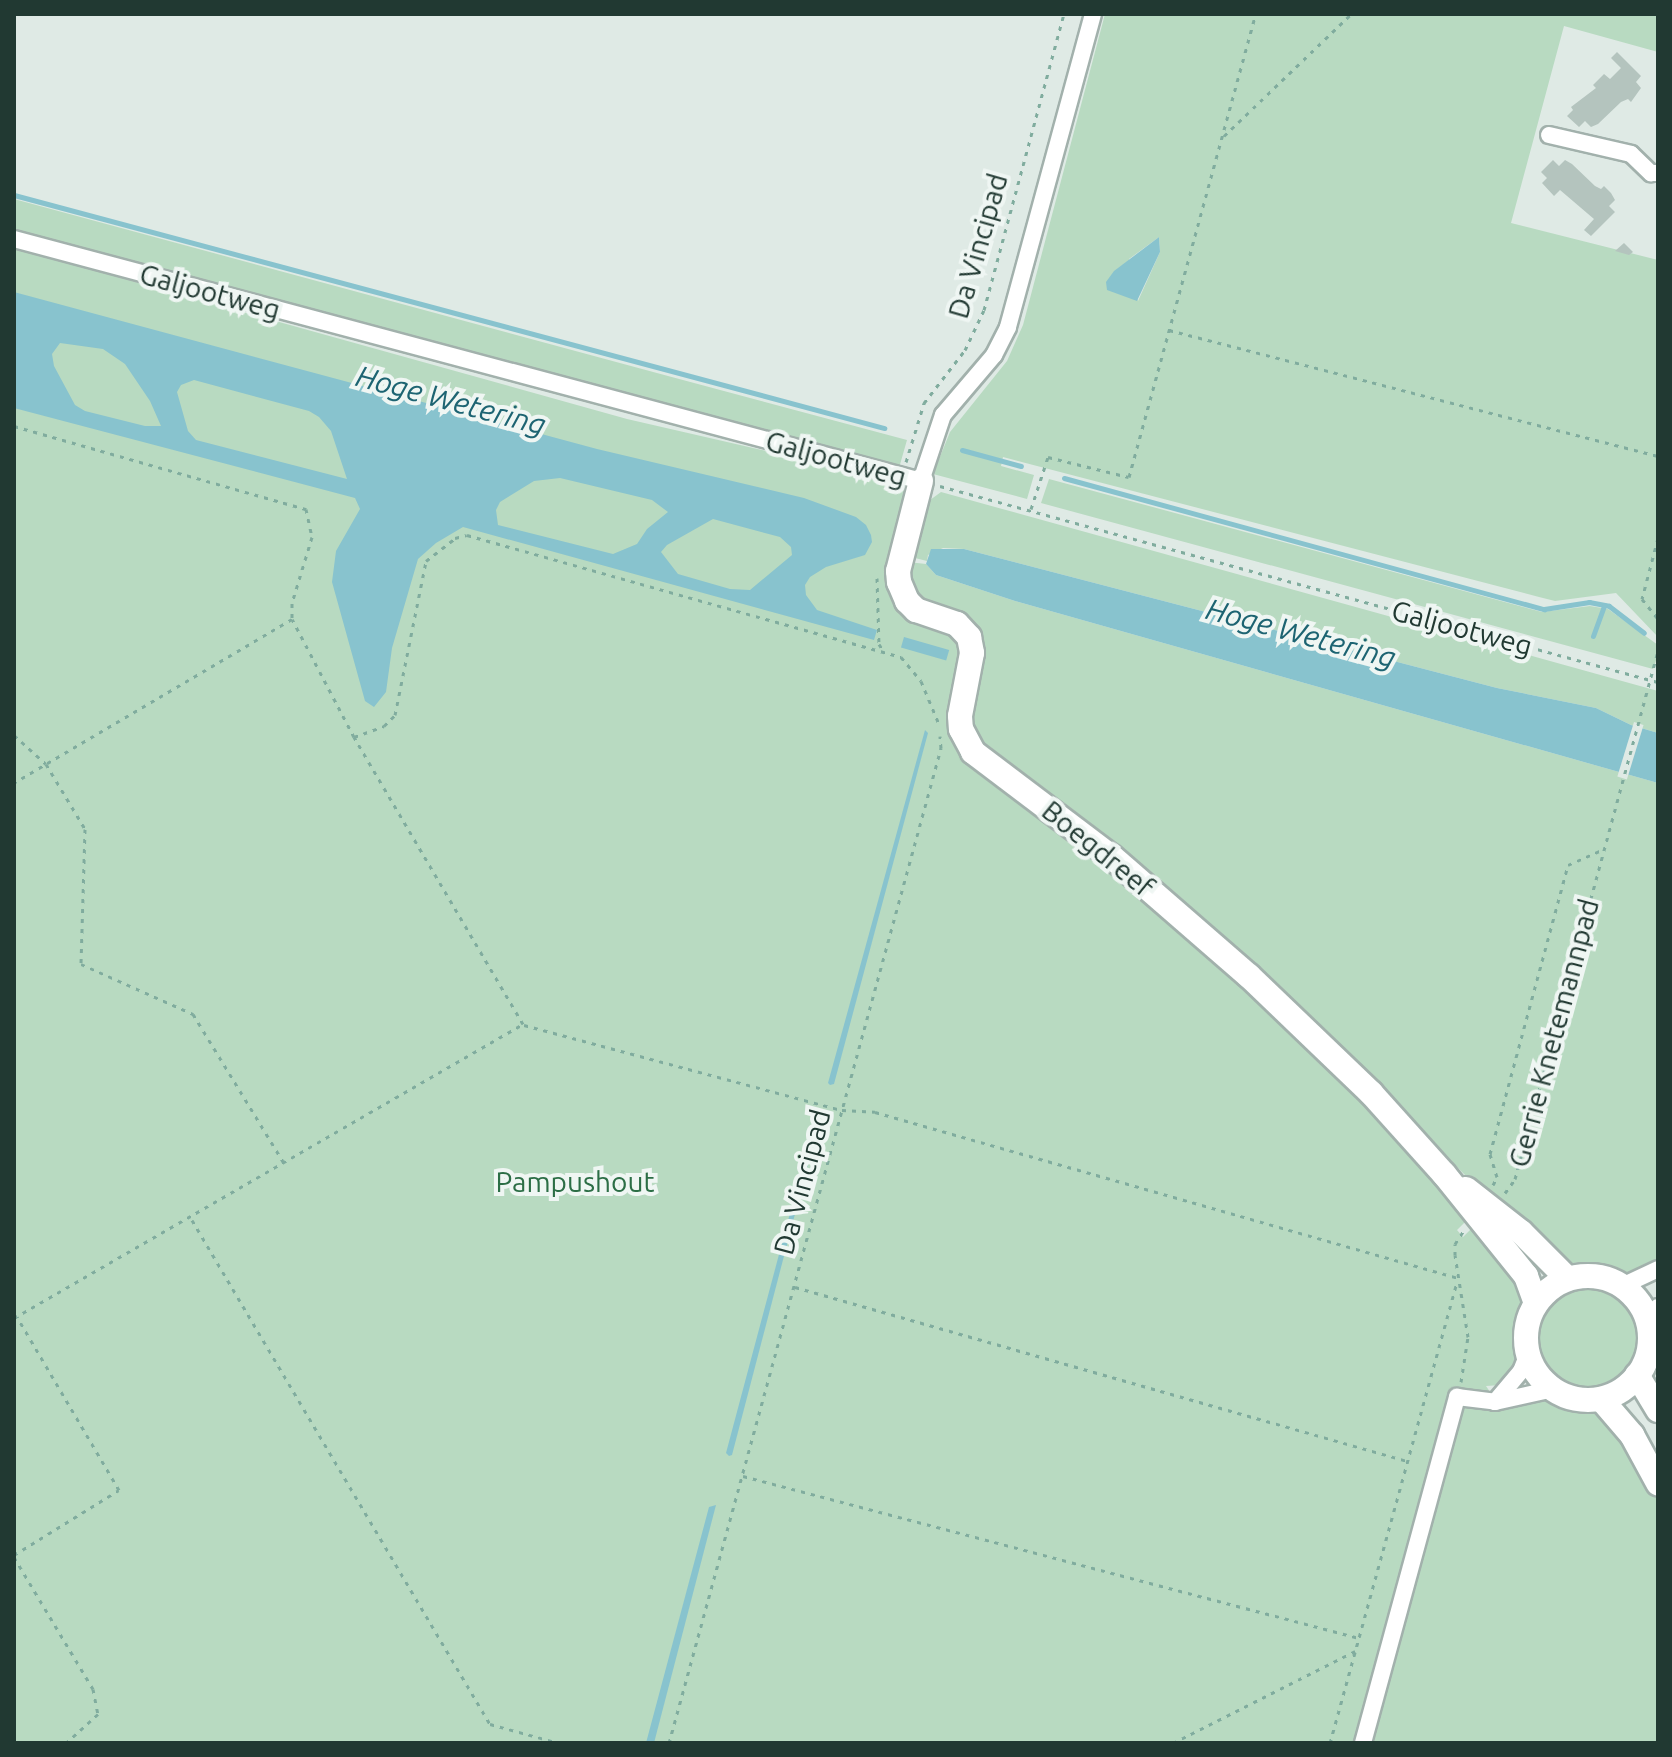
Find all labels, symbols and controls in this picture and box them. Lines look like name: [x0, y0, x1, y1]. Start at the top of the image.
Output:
street label: Da Vincipad: [941, 170, 1015, 322]
street label: Galjootweg: [136, 257, 284, 327]
water label: Hoge Wetering: [352, 357, 550, 443]
street label: Galjootweg: [762, 424, 910, 494]
water label: Hoge Wetering: [1202, 590, 1400, 676]
street label: Galjootweg: [1388, 593, 1536, 663]
street label: Boegdreef: [1035, 794, 1161, 904]
street label: Gerrie Knetemannpad: [1502, 895, 1606, 1171]
street label: Da Vincipad: [766, 1106, 838, 1258]
park label: Pampushout: [496, 1165, 654, 1199]

